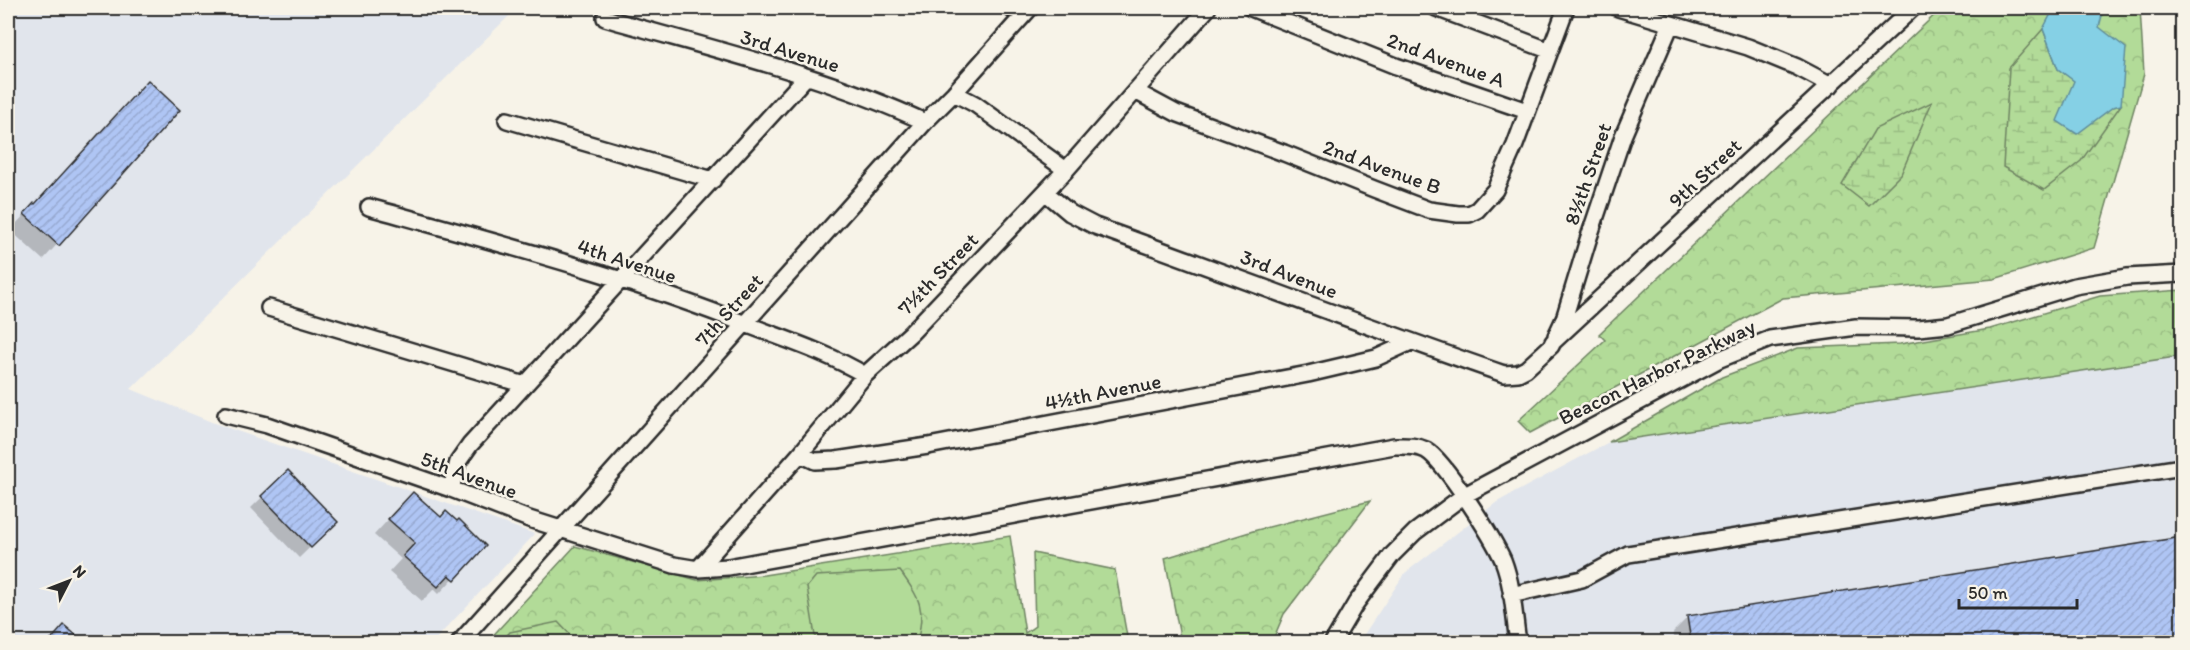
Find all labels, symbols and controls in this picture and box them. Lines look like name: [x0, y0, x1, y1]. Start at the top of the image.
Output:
street label: 3rd Avenue: [738, 24, 843, 77]
street label: 2nd Avenue A: [1384, 27, 1509, 93]
street label: 8½th Street: [1558, 119, 1617, 228]
street label: 9th Street: [1663, 133, 1746, 213]
street label: 2nd Avenue B: [1320, 134, 1445, 199]
street label: 7½th Street: [892, 227, 983, 320]
street label: 4th Avenue: [574, 233, 680, 288]
street label: 3rd Avenue: [1237, 244, 1341, 304]
street label: 7th Street: [689, 268, 768, 351]
street label: Beacon Harbor Parkway: [1554, 313, 1759, 430]
street label: 4½th Avenue: [1043, 368, 1163, 415]
street label: 5th Avenue: [417, 446, 521, 504]
north arrow: [39, 551, 99, 611]
text: N: [69, 561, 90, 582]
scale bar: [1959, 572, 2078, 610]
text: 50 m: [1968, 582, 2008, 604]

